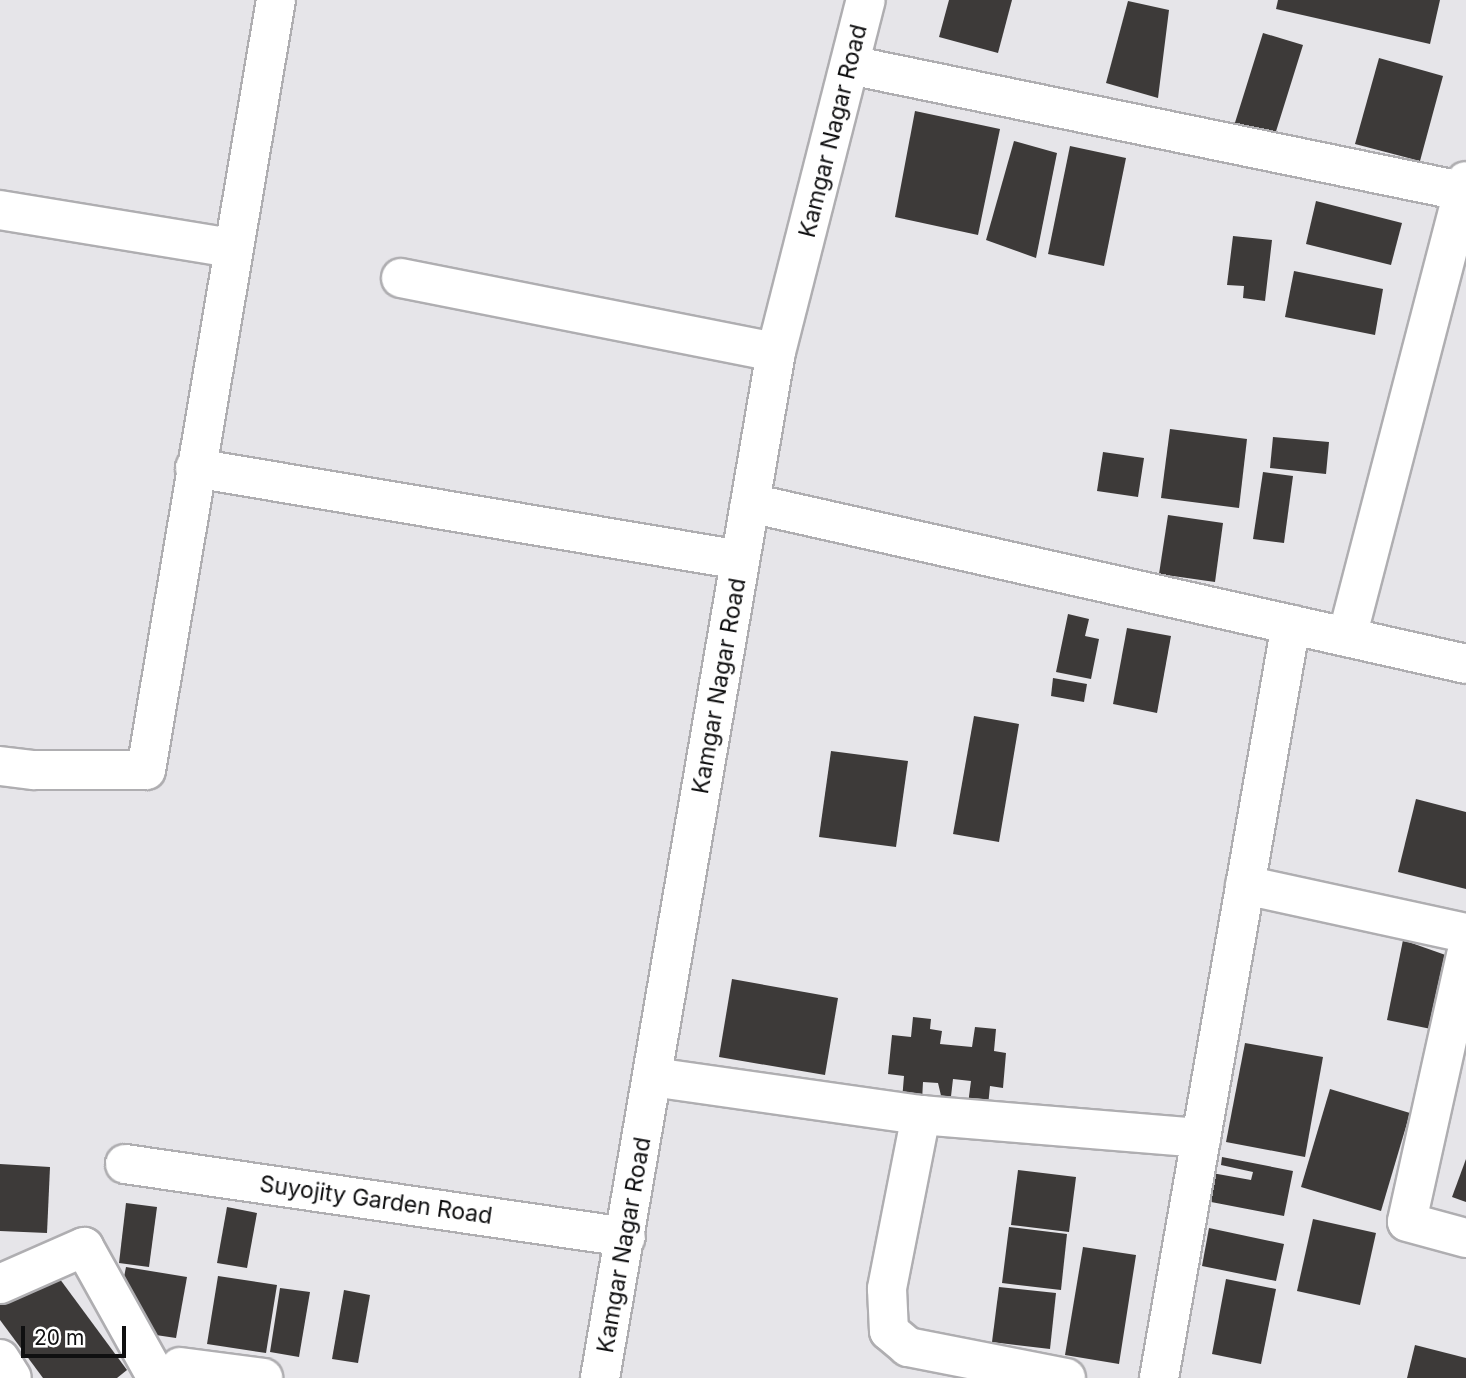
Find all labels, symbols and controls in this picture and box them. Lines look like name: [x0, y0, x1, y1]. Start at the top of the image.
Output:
street label: Kamgar Nagar Road: [793, 22, 873, 240]
street label: Kamgar Nagar Road: [686, 576, 752, 796]
street label: Kamgar Nagar Road: [591, 1135, 657, 1355]
street label: Suyojity Garden Road: [258, 1170, 494, 1230]
scale bar: [24, 1312, 130, 1356]
text: 20 m: [34, 1325, 84, 1350]

